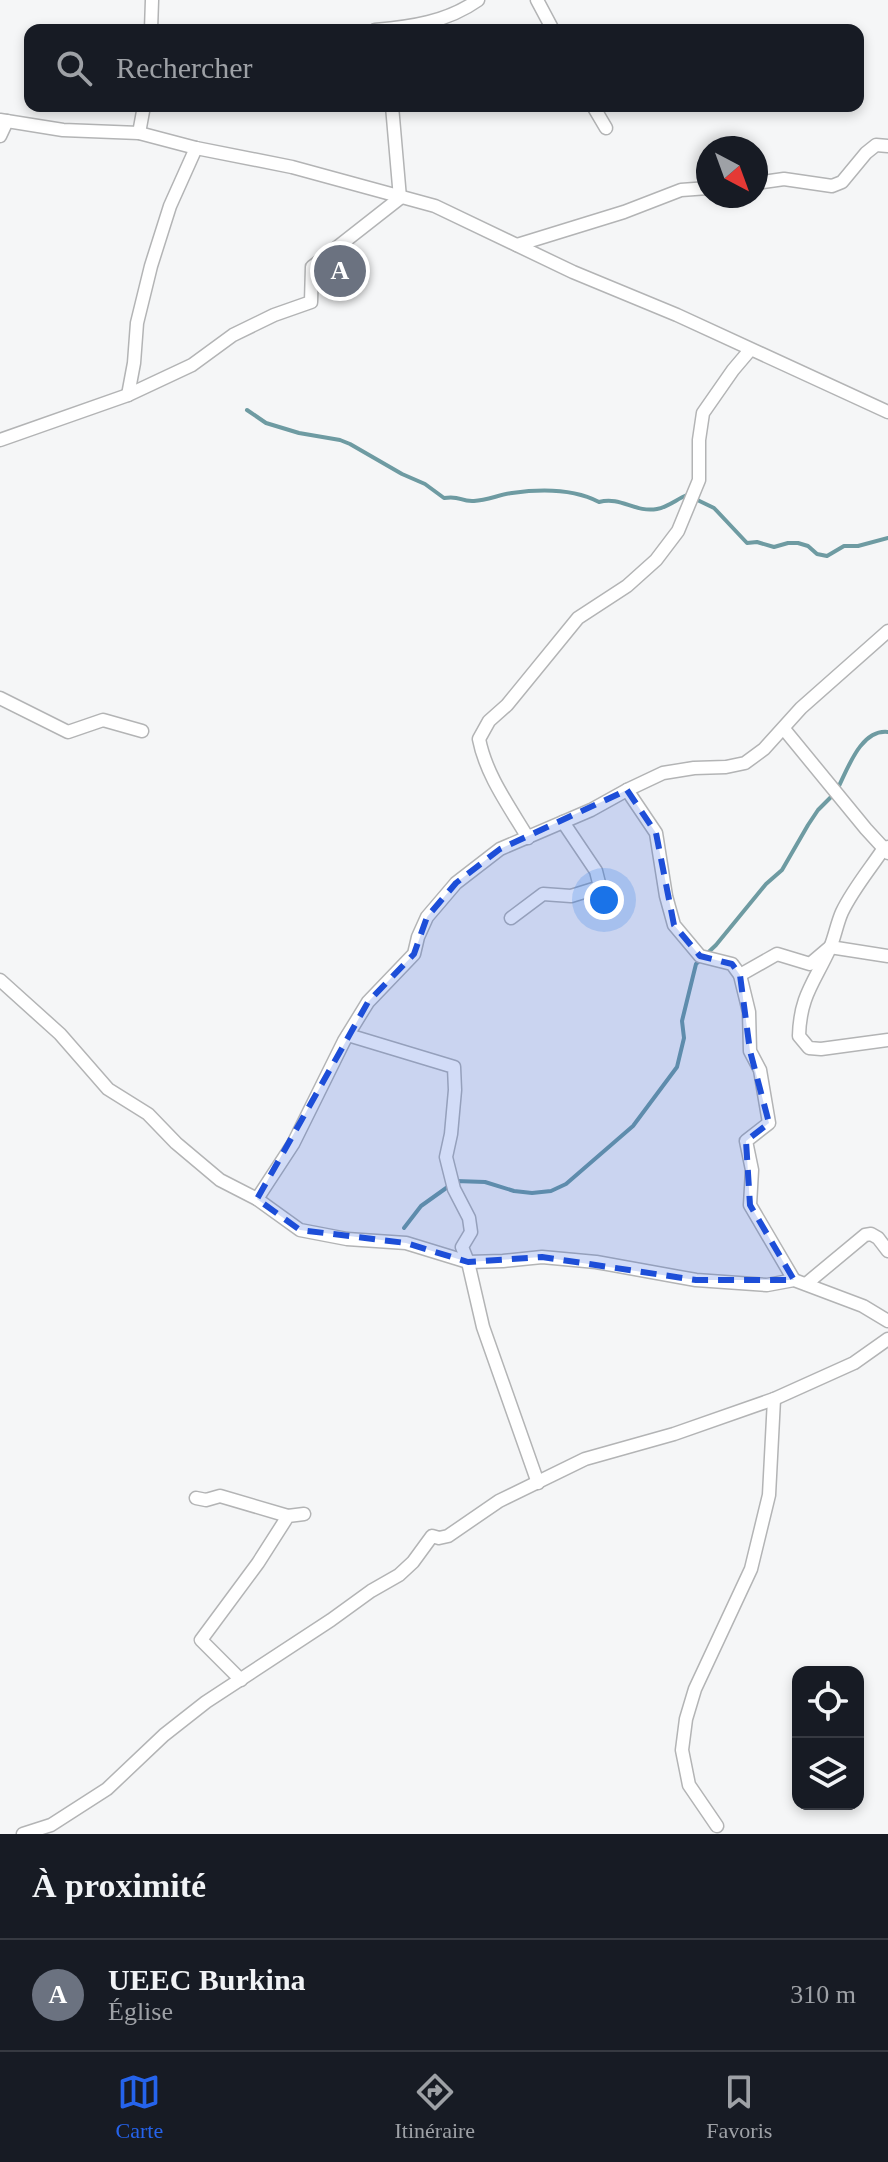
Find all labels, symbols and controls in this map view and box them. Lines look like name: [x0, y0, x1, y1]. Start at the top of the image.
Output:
search box: [24, 24, 864, 112]
icon: search: [52, 46, 96, 90]
text: Rechercher: [116, 51, 253, 84]
north arrow: [696, 136, 768, 208]
pin: A: [314, 241, 366, 301]
your location: [584, 880, 624, 920]
map controls: [792, 1666, 864, 1810]
button: locate: [792, 1666, 864, 1738]
button: layers: [792, 1738, 864, 1810]
text: À proximité: [32, 1867, 206, 1904]
text: UEEC Burkina: [108, 1963, 306, 1996]
text: A: [49, 1980, 67, 2009]
text: 310 m: [790, 1980, 856, 2009]
text: Église: [108, 1997, 173, 2026]
tab: Carte: [116, 2070, 163, 2144]
tab: Itinéraire: [395, 2070, 475, 2144]
tab: Favoris: [706, 2070, 772, 2144]

